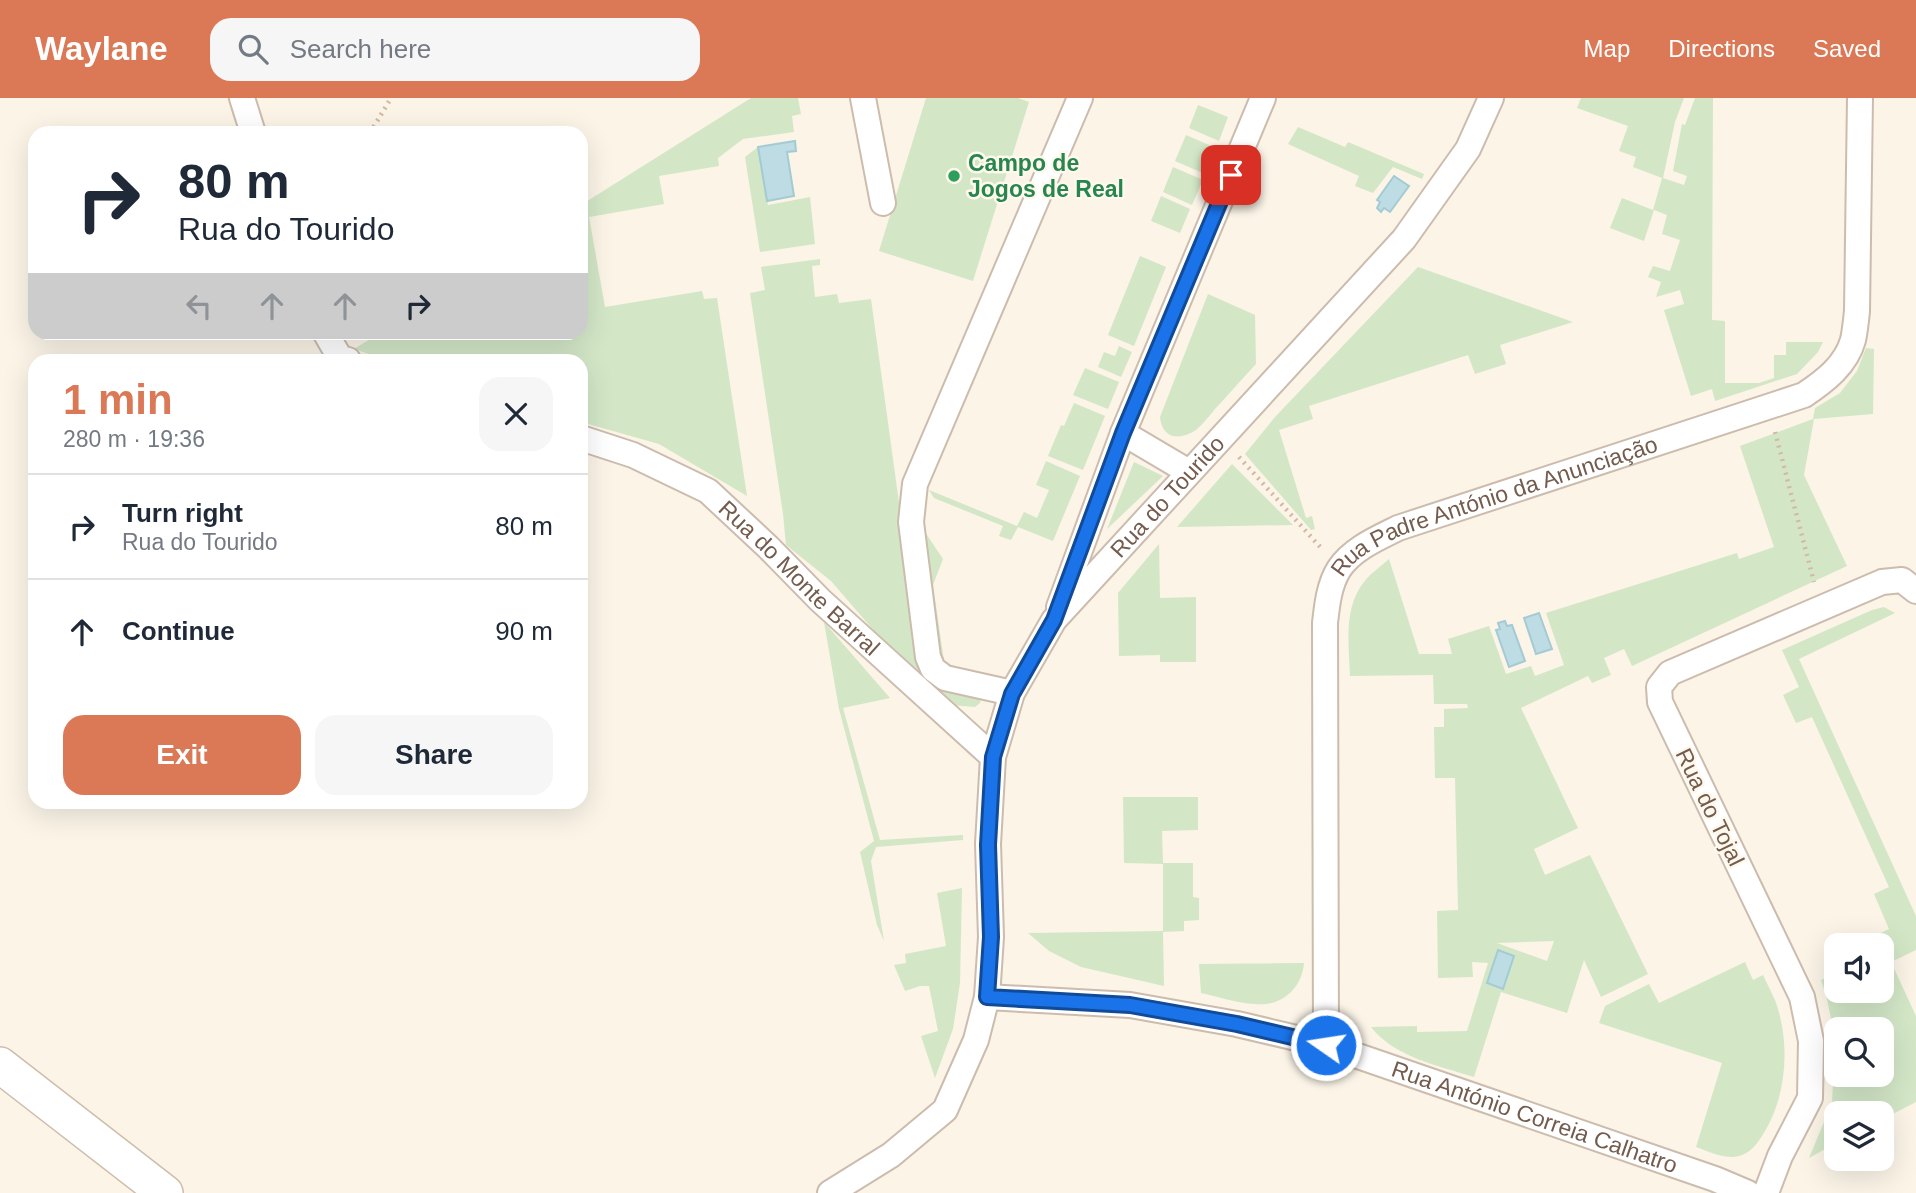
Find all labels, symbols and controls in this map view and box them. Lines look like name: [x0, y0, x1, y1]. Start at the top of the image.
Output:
search box: [210, 18, 700, 81]
text: Waylane: [35, 30, 168, 67]
icon: search: [234, 30, 272, 68]
text: Search here: [290, 34, 431, 64]
text: Map: [1584, 35, 1630, 62]
text: Directions: [1668, 35, 1775, 62]
text: Saved: [1813, 35, 1881, 62]
pin: [1201, 145, 1261, 205]
place label: Campo de Jogos de Real: [968, 150, 1124, 202]
icon: right: [63, 154, 154, 245]
text: 80 m: [178, 154, 290, 208]
icon: arrive: [1212, 156, 1250, 194]
marker: Campo de Jogos de Real: [946, 168, 962, 184]
text: Rua do Tourido: [178, 211, 394, 247]
icon: left: [180, 287, 218, 325]
icon: ahead: [253, 287, 291, 325]
icon: ahead: [326, 287, 364, 325]
icon: right: [399, 287, 437, 325]
text: 1 min: [63, 376, 173, 423]
button: close: [479, 377, 553, 451]
text: 280 m · 19:36: [63, 426, 205, 452]
street label: Rua do Tourido: [1105, 430, 1230, 563]
street label: Rua Padre António da Anunciação: [1325, 431, 1661, 581]
street label: Rua do Monte Barral: [714, 495, 885, 661]
text: Turn right: [122, 498, 243, 528]
icon: right: [63, 508, 101, 546]
text: 80 m: [495, 511, 553, 541]
text: Rua do Tourido: [122, 529, 278, 555]
icon: ahead: [63, 613, 101, 651]
text: Continue: [122, 616, 235, 646]
text: 90 m: [495, 616, 553, 646]
button: Exit: [63, 715, 301, 795]
button: Share: [315, 715, 553, 795]
street label: Rua do Tojal: [1670, 744, 1750, 870]
map controls: [1824, 933, 1894, 1171]
button: sound: [1824, 933, 1894, 1003]
position arrow: [1289, 1008, 1363, 1082]
button: search: [1824, 1017, 1894, 1087]
street label: Rua António Correia Calhatro: [1388, 1056, 1681, 1178]
button: layers: [1824, 1101, 1894, 1171]

